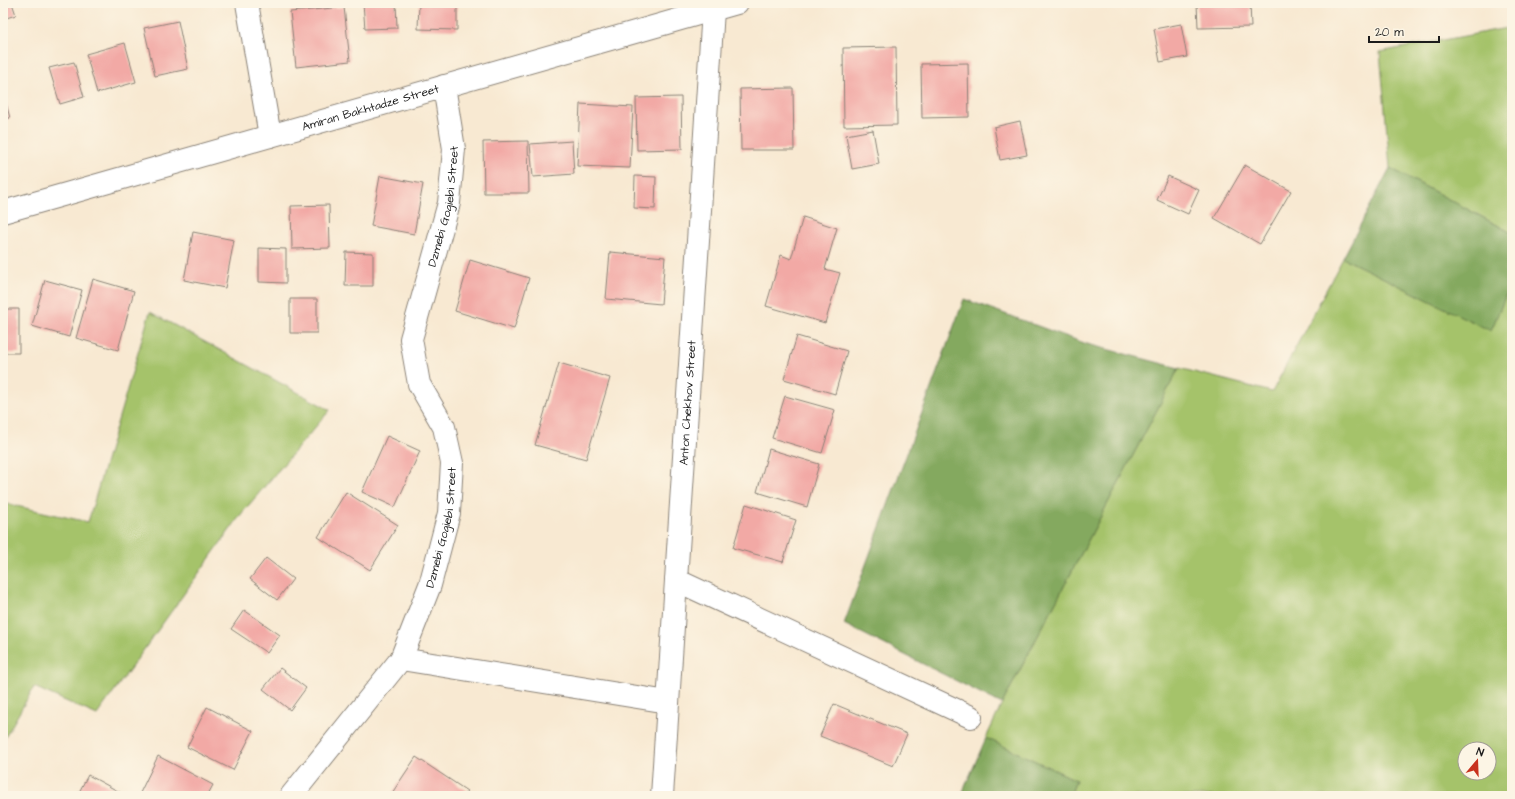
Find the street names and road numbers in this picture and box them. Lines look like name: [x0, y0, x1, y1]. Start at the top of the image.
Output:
street label: Amiran Bakhtadze Street: [300, 80, 441, 135]
street label: Dzmebi Gogiebi Street: [424, 144, 463, 269]
street label: Anton Chekhov Street: [675, 340, 701, 466]
street label: Dzmebi Gogiebi Street: [422, 467, 461, 590]

